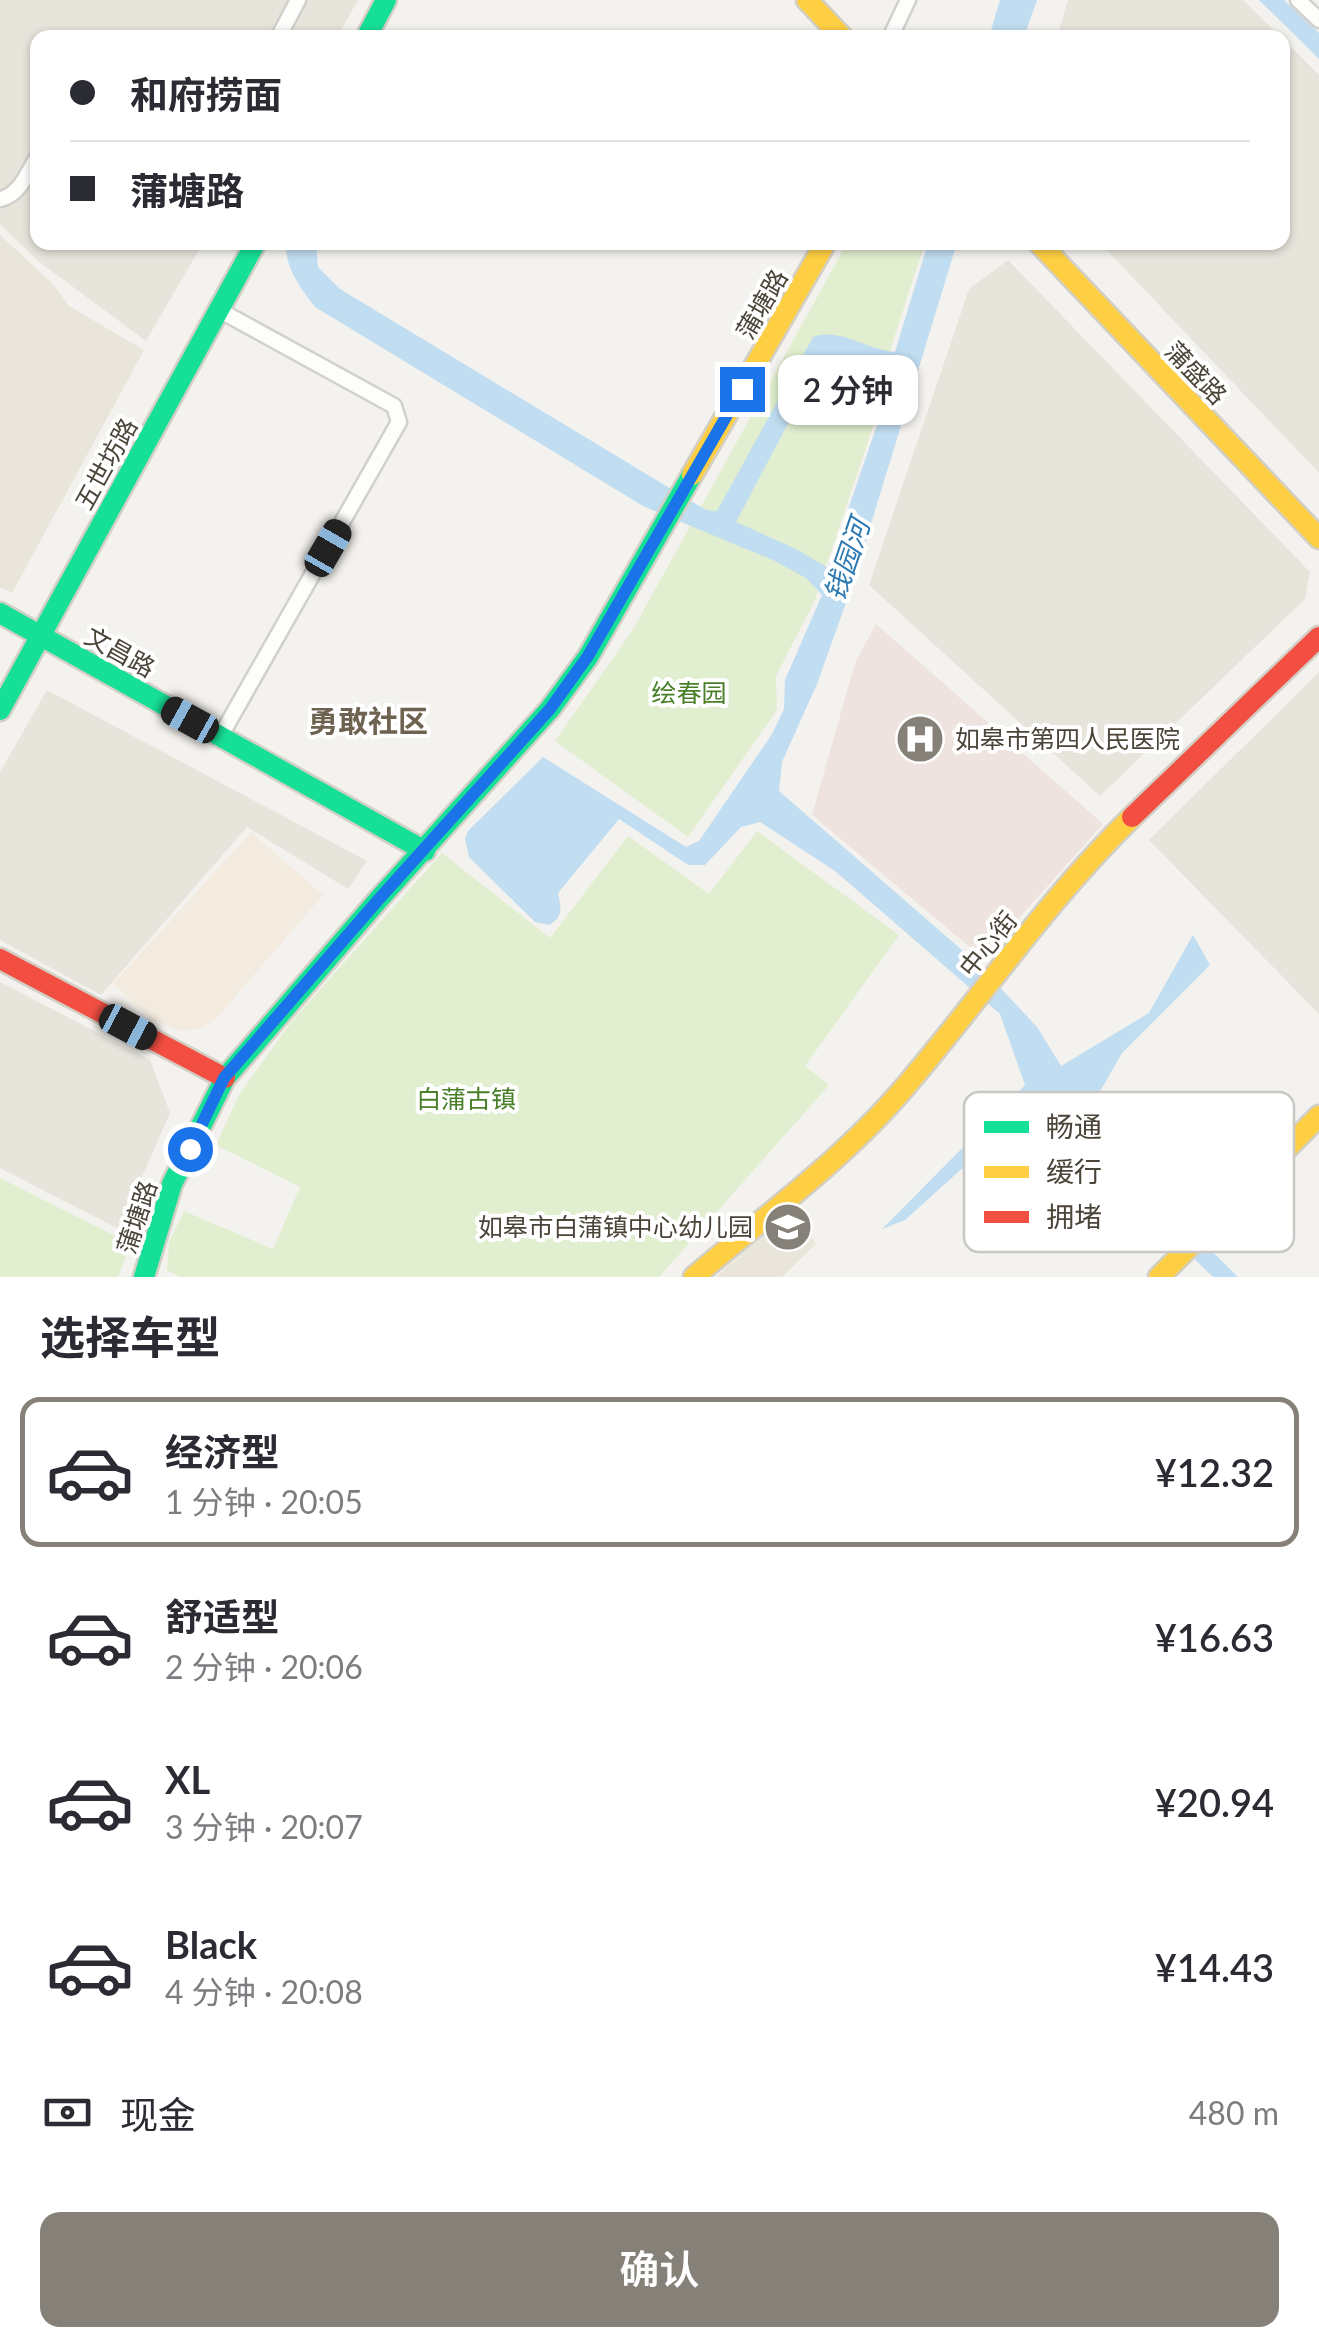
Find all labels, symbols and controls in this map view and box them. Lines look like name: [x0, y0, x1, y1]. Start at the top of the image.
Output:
text: 和府捞面: [130, 71, 282, 117]
text: 蒲塘路: [130, 167, 244, 213]
street label: 蒲塘路: [729, 264, 793, 343]
street label: 蒲盛路: [1160, 335, 1234, 410]
callout: 2 分钟: [777, 354, 917, 424]
route end: [720, 367, 765, 412]
text: 2 分钟: [803, 370, 893, 409]
street label: 五世坊路: [68, 413, 142, 515]
water label: 钱园河: [816, 510, 877, 605]
car: [300, 515, 356, 581]
street label: 文昌路: [80, 620, 161, 682]
park label: 绘春园: [651, 677, 727, 707]
car: [156, 692, 224, 748]
district label: 勇敢社区: [308, 702, 428, 738]
hospital icon: 如皋市第四人民医院: [894, 713, 946, 765]
place label: 如皋市第四人民医院: [955, 723, 1180, 753]
street label: 中心街: [952, 905, 1022, 982]
car: [94, 1000, 162, 1054]
park label: 白蒲古镇: [416, 1083, 516, 1113]
legend: [964, 1092, 1294, 1252]
text: 畅通: [1046, 1109, 1102, 1143]
route start: [168, 1127, 213, 1172]
text: 缓行: [1046, 1154, 1102, 1188]
street label: 蒲塘路: [110, 1176, 162, 1257]
text: 拥堵: [1046, 1199, 1102, 1233]
school or university icon: 如皋市白蒲镇中心幼儿园: [762, 1201, 814, 1253]
place label: 如皋市白蒲镇中心幼儿园: [478, 1211, 753, 1241]
text: 选择车型: [40, 1310, 220, 1364]
icon: car: [45, 1427, 135, 1517]
text: 经济型: [165, 1428, 279, 1474]
text: ¥12.32: [1155, 1449, 1274, 1495]
text: 1 分钟 · 20:05: [165, 1482, 363, 1521]
icon: car: [45, 1592, 135, 1682]
text: 舒适型: [165, 1593, 279, 1639]
text: ¥16.63: [1155, 1614, 1274, 1660]
text: 2 分钟 · 20:06: [165, 1647, 363, 1686]
text: XL: [165, 1756, 210, 1802]
icon: car: [45, 1757, 135, 1847]
text: ¥20.94: [1155, 1779, 1274, 1825]
text: 3 分钟 · 20:07: [165, 1807, 363, 1846]
text: Black: [165, 1921, 257, 1967]
icon: car: [45, 1922, 135, 2012]
text: ¥14.43: [1155, 1944, 1274, 1990]
text: 4 分钟 · 20:08: [165, 1972, 363, 2011]
icon: cash: [40, 2085, 95, 2140]
text: 现金: [120, 2091, 196, 2137]
text: 480 m: [1189, 2093, 1279, 2132]
button: 确认: [40, 2212, 1279, 2327]

